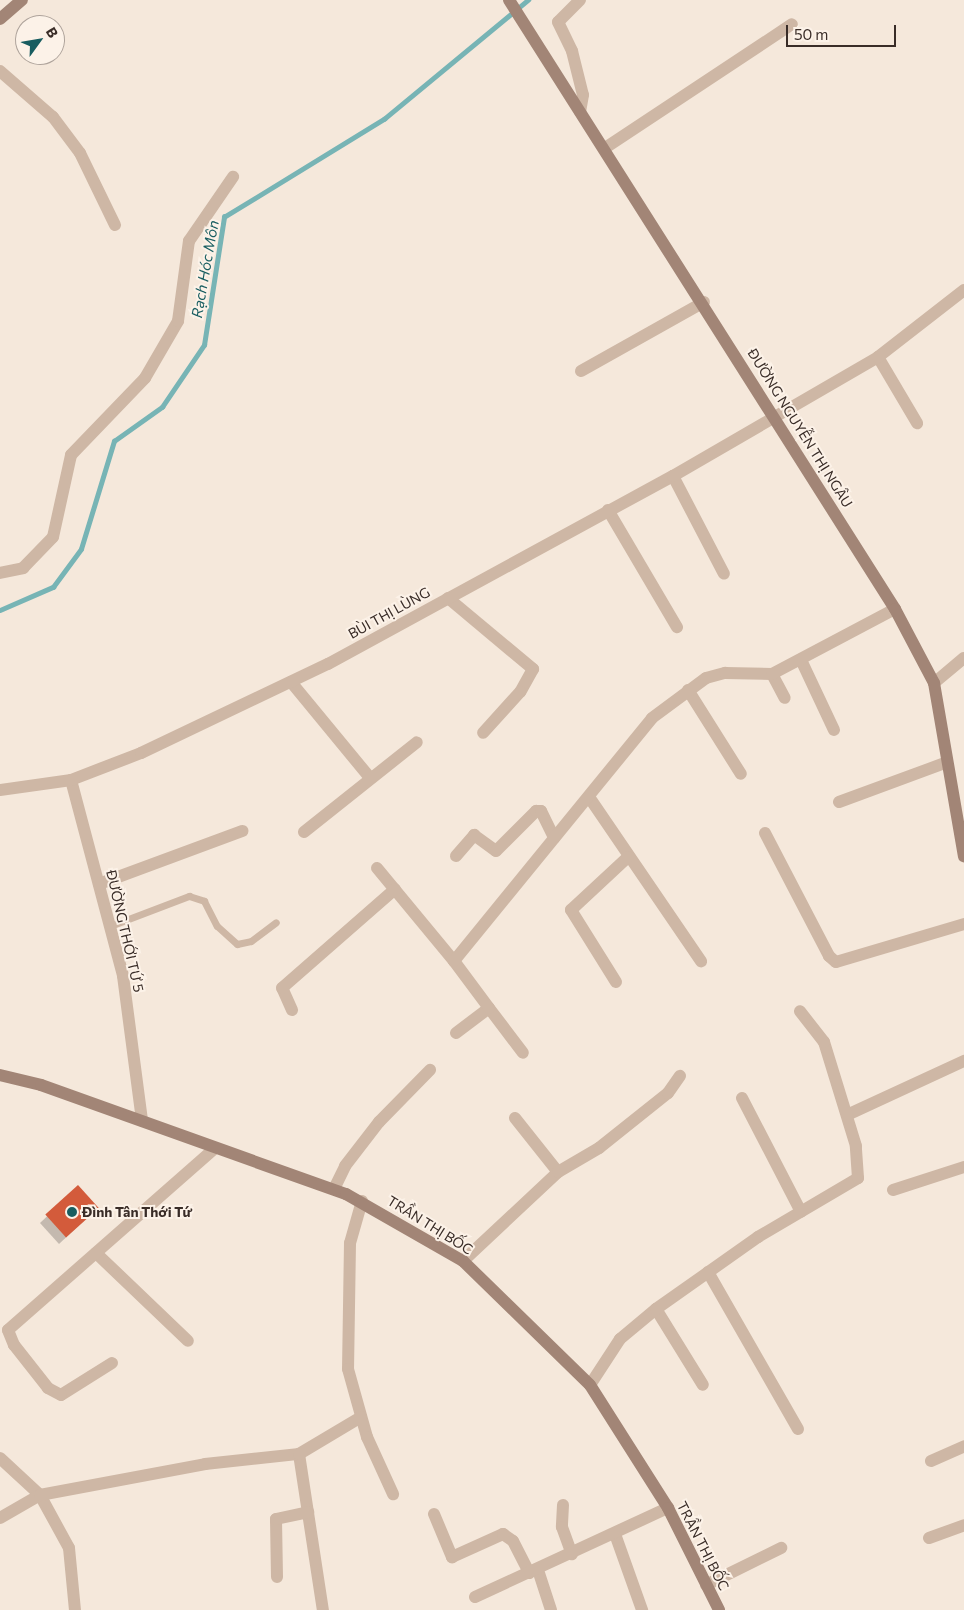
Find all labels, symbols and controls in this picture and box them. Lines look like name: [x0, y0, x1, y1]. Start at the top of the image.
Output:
north arrow: [15, 15, 65, 65]
scale bar: [789, 15, 899, 47]
text: B: [43, 24, 62, 41]
text: 50 m: [794, 25, 828, 43]
water label: Rạch Hóc Môn: [188, 219, 222, 319]
street label: ĐƯỜNG NGUYỄN THỊ NGÂU: [744, 345, 856, 511]
street label: BÙI THỊ LÙNG: [345, 584, 433, 642]
street label: ĐƯỜNG THỚI TỨ 5: [103, 868, 147, 994]
street label: TRẦN THỊ BỐC: [384, 1192, 476, 1258]
place label: Đình Tân Thới Tứ: [82, 1204, 192, 1220]
marker: Đình Tân Thới Tứ: [66, 1206, 78, 1218]
street label: TRẦN THỊ BỐC: [673, 1499, 733, 1593]

